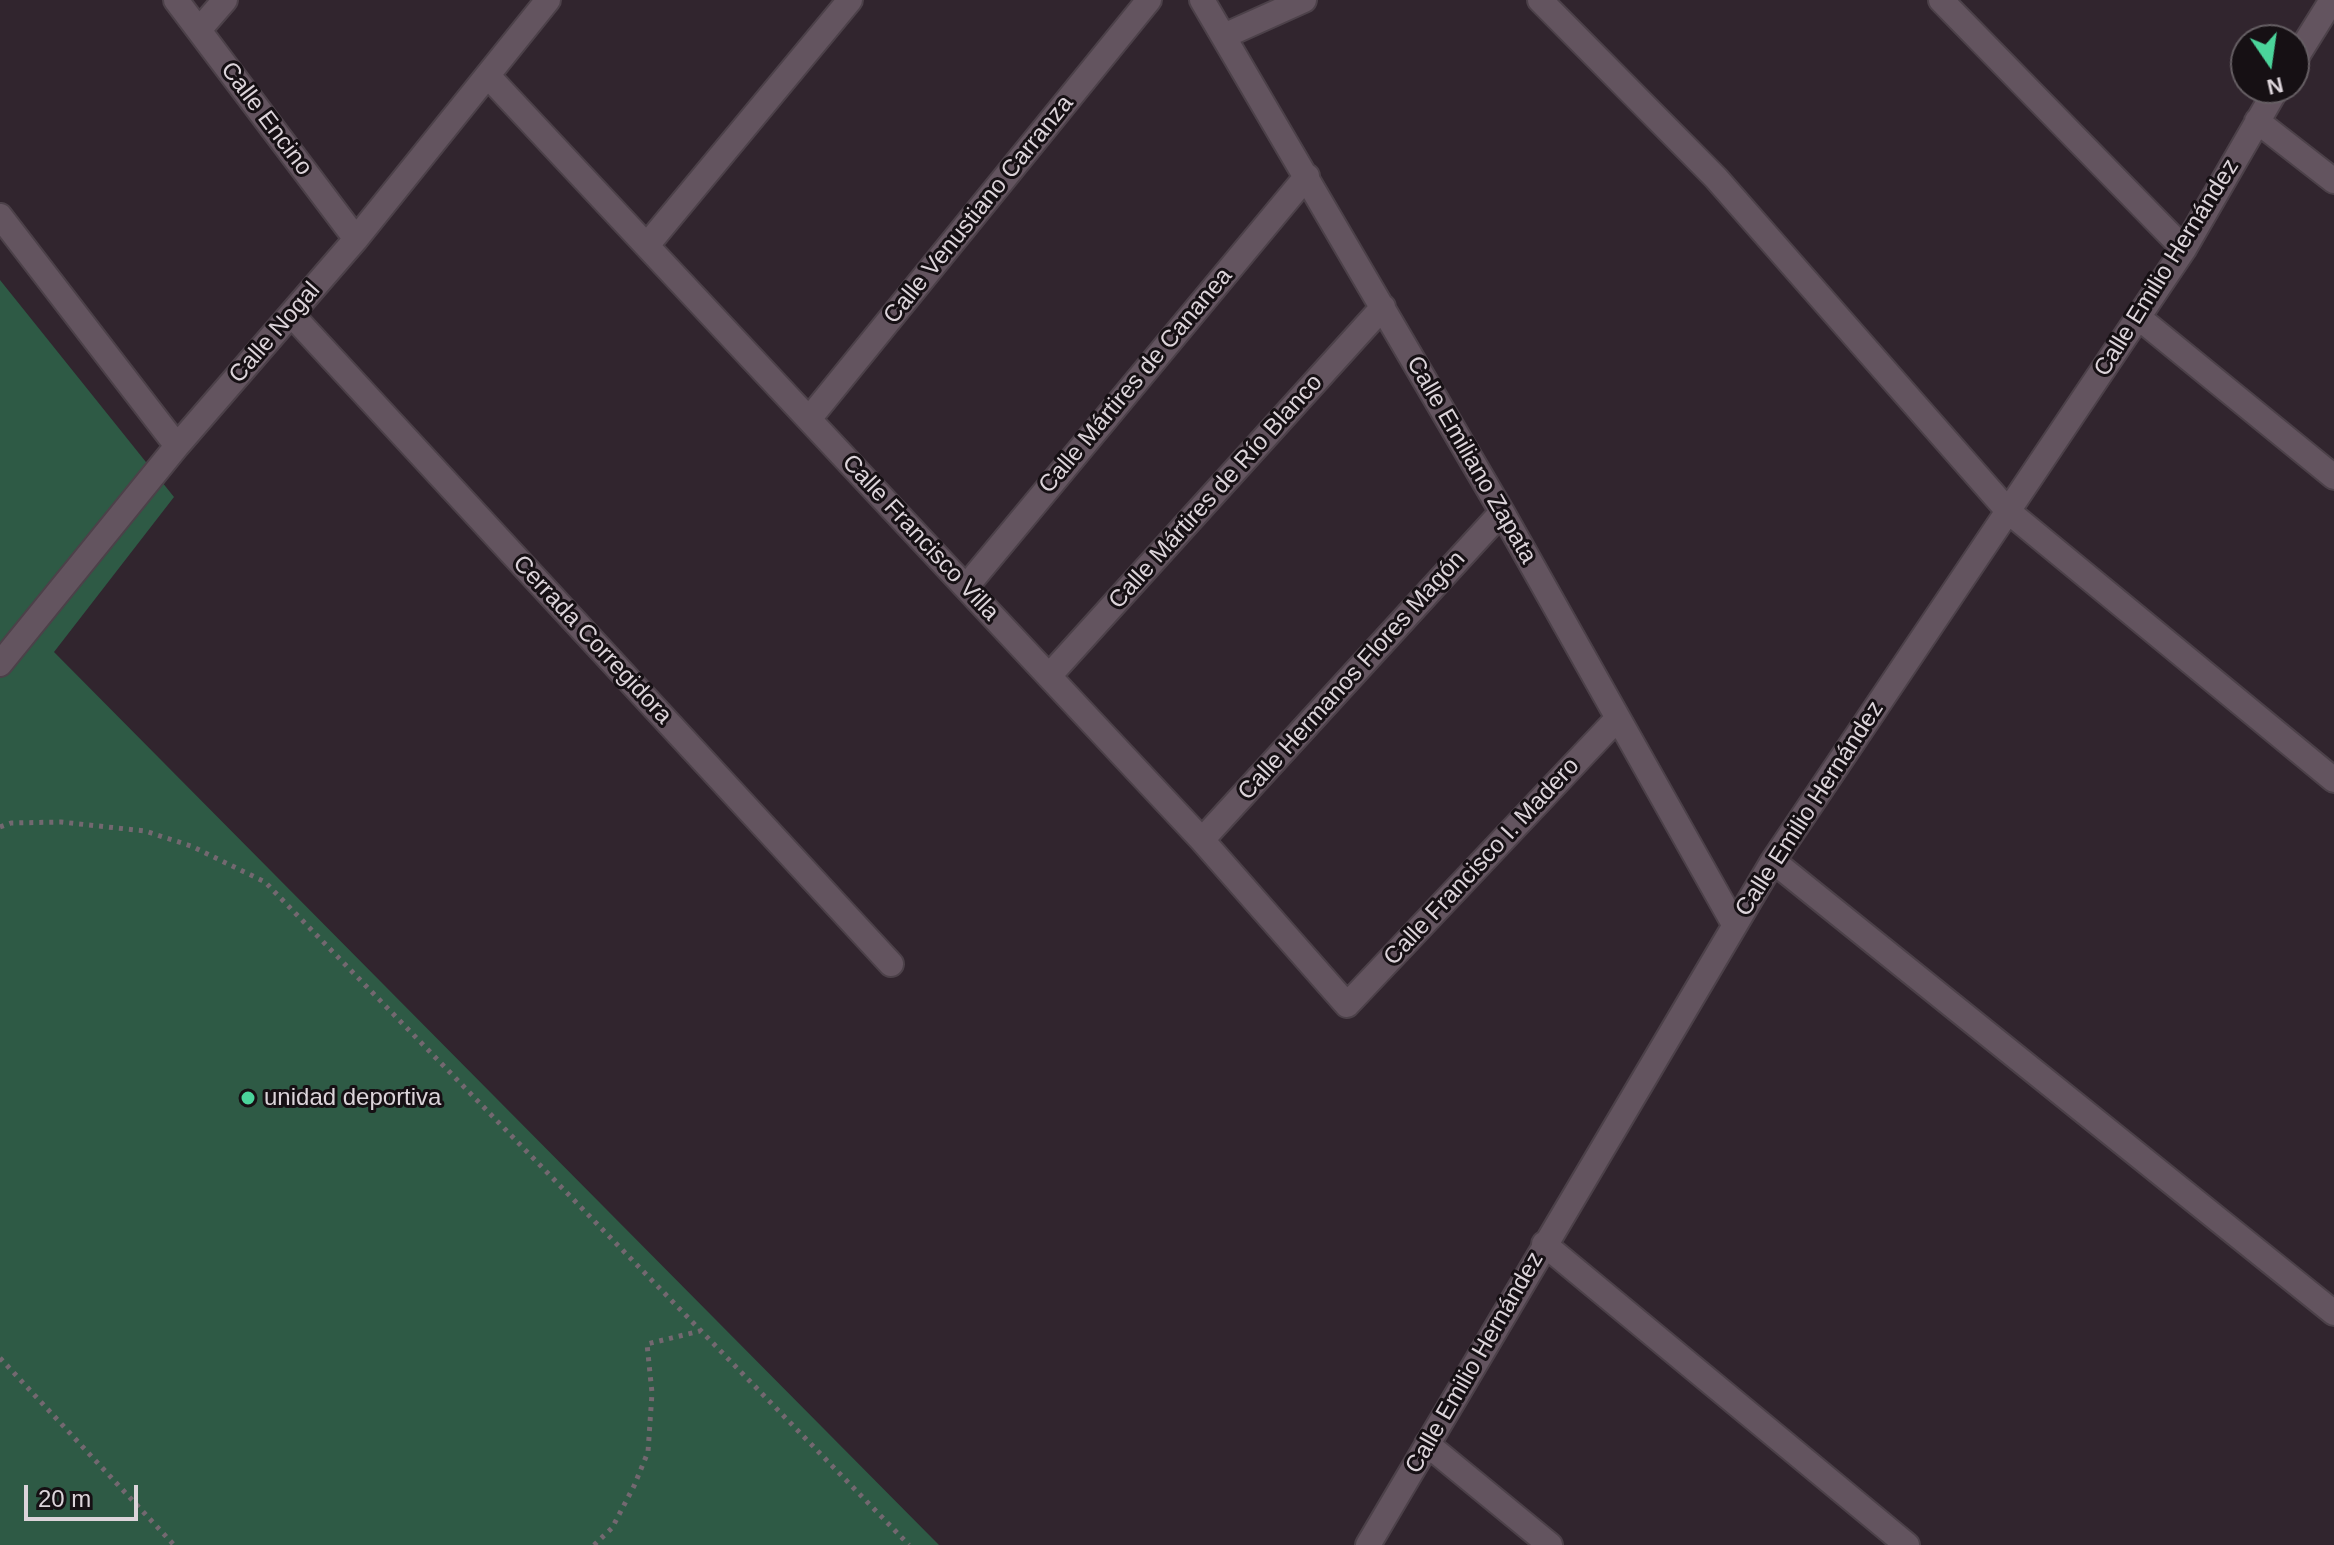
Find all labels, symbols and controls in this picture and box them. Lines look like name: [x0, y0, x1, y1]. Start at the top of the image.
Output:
north arrow: [2230, 24, 2310, 104]
street label: Calle Encino: [214, 57, 318, 181]
text: N: [2265, 72, 2286, 100]
street label: Calle Venustiano Carranza: [878, 90, 1080, 330]
street label: Calle Emilio Hernández: [2088, 154, 2246, 382]
street label: Calle Mártires de Cananea: [1033, 262, 1239, 500]
street label: Calle Nogal: [223, 277, 327, 389]
street label: Calle Emiliano Zapata: [1400, 351, 1542, 569]
street label: Calle Mártires de Río Blanco: [1103, 369, 1329, 615]
street label: Calle Francisco Villa: [835, 449, 1005, 627]
street label: Calle Hermanos Flores Magón: [1232, 545, 1472, 807]
street label: Cerrada Corregidora: [506, 550, 678, 730]
street label: Calle Emilio Hernández: [1730, 696, 1890, 922]
street label: Calle Francisco I. Madero: [1378, 752, 1586, 972]
place label: unidad deportiva: [264, 1084, 441, 1112]
marker: unidad deportiva: [239, 1089, 257, 1107]
street label: Calle Emilio Hernández: [1400, 1247, 1550, 1479]
scale bar: [28, 1469, 142, 1519]
text: 20 m: [38, 1485, 91, 1512]

